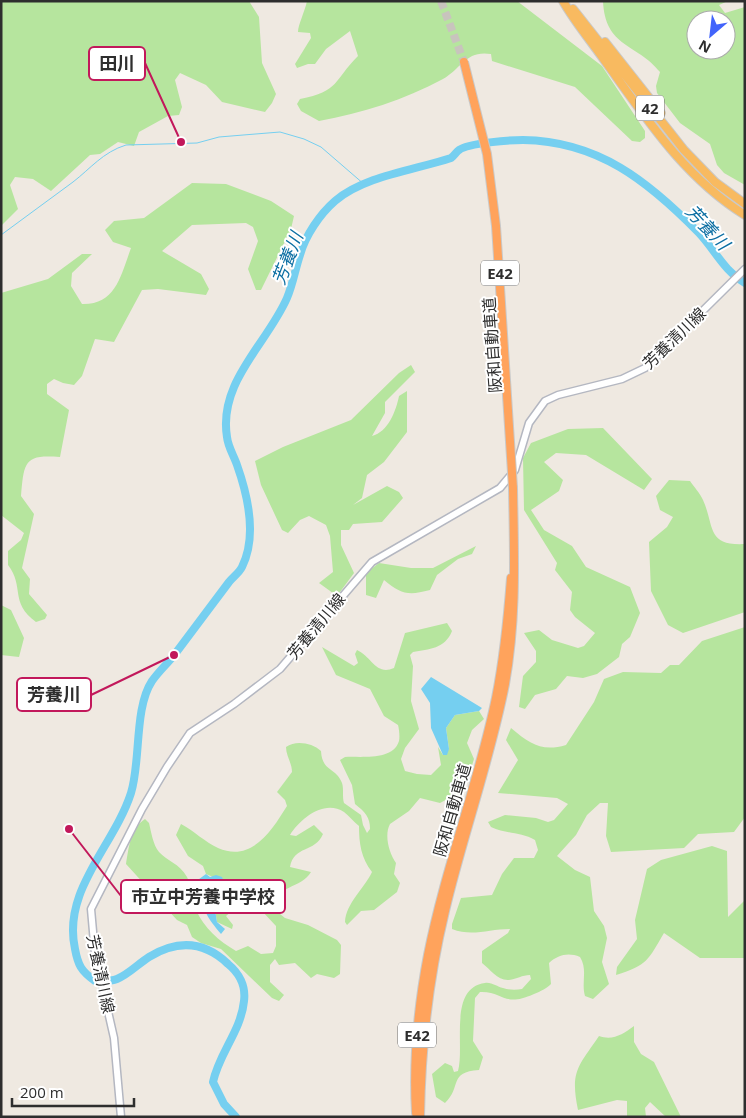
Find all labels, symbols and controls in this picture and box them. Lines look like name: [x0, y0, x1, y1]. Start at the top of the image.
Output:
north arrow: [686, 10, 736, 60]
text: N: [695, 36, 714, 58]
callout: 田川: [89, 47, 145, 80]
text: 田川: [99, 51, 135, 75]
road number: 42: [636, 96, 664, 120]
water label: 芳養川: [681, 199, 737, 256]
water label: 芳養川: [266, 227, 309, 288]
road number: E42: [481, 260, 519, 286]
street label: 阪和自動車道: [478, 296, 506, 394]
street label: 芳養清川線: [638, 302, 710, 374]
street label: 芳養清川線: [282, 588, 350, 664]
callout: 芳養川: [17, 678, 91, 711]
text: 芳養川: [27, 682, 81, 706]
street label: 阪和自動車道: [428, 761, 476, 859]
callout: 市立中芳養中学校: [121, 880, 285, 913]
text: 市立中芳養中学校: [131, 884, 275, 908]
street label: 芳養清川線: [82, 933, 120, 1015]
road number: E42: [398, 1022, 436, 1048]
scale bar: [12, 1076, 135, 1108]
text: 200 m: [20, 1082, 64, 1102]

